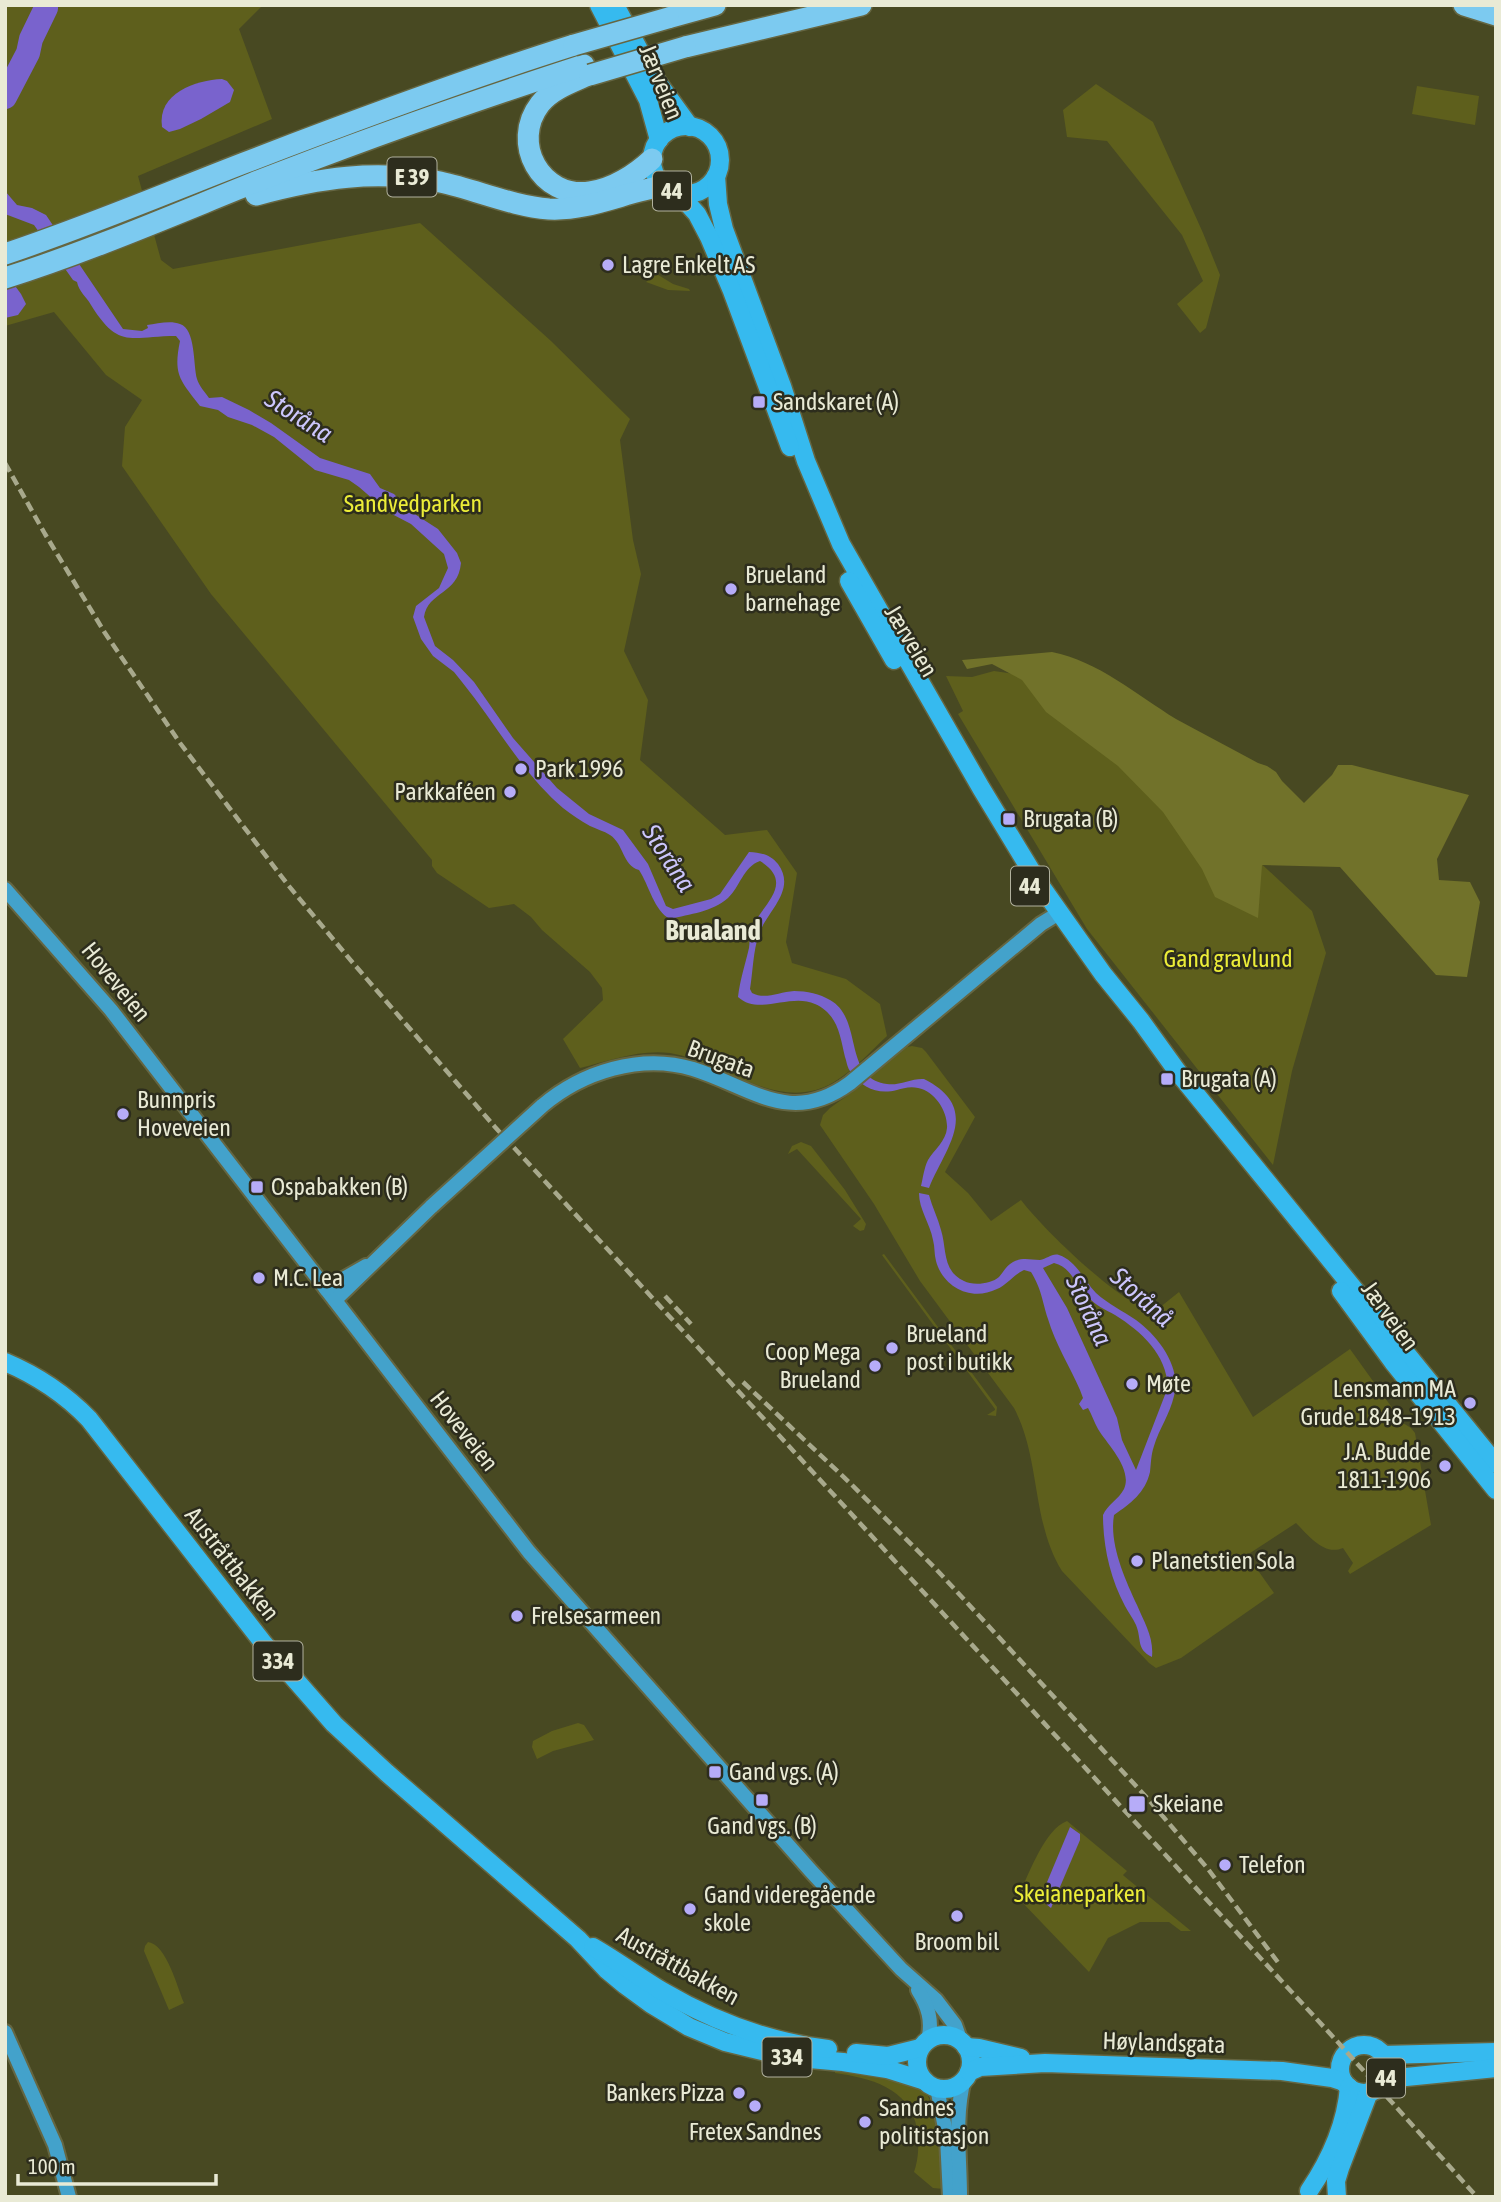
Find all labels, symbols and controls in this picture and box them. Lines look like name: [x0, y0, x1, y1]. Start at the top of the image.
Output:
street label: Jærveien: [634, 40, 689, 123]
road number: E 39: [388, 158, 436, 196]
road number: 44: [653, 172, 691, 210]
place label: Lagre Enkelt AS: [622, 251, 755, 278]
marker: Lagre Enkelt AS: [600, 257, 616, 273]
water label: Storåna: [259, 383, 338, 449]
place label: Sandskaret (A): [773, 388, 899, 415]
marker: Sandskaret (A): [751, 394, 767, 410]
park label: Sandvedparken: [344, 490, 482, 517]
place label: Brueland barnehage: [745, 561, 841, 616]
marker: Brueland barnehage: [723, 581, 739, 597]
street label: Jærveien: [880, 600, 943, 682]
place label: Park 1996: [535, 755, 624, 782]
marker: Park 1996: [513, 761, 529, 777]
place label: Parkkaféen: [394, 778, 496, 805]
marker: Parkkaféen: [502, 784, 518, 800]
place label: Brugata (B): [1023, 805, 1118, 832]
marker: Brugata (B): [1001, 811, 1017, 827]
water label: Storåna: [636, 818, 702, 897]
road number: 44: [1011, 866, 1049, 906]
district label: Brualand: [665, 914, 761, 946]
street label: Hoveveien: [76, 937, 156, 1027]
park label: Gand gravlund: [1163, 945, 1293, 972]
street label: Brugata: [684, 1034, 758, 1083]
place label: Brugata (A): [1181, 1065, 1277, 1092]
marker: Brugata (A): [1159, 1071, 1175, 1087]
place label: Bunnpris Hoveveien: [137, 1086, 231, 1141]
marker: Bunnpris Hoveveien: [115, 1106, 131, 1122]
place label: Ospabakken (B): [271, 1173, 408, 1200]
marker: Ospabakken (B): [249, 1179, 265, 1195]
water label: Storånå: [1104, 1260, 1180, 1333]
place label: M.C. Lea: [273, 1264, 343, 1291]
water label: Storåna: [1059, 1269, 1118, 1350]
marker: M.C. Lea: [251, 1270, 267, 1286]
street label: Jærveien: [1356, 1276, 1425, 1356]
place label: Brueland post i butikk: [906, 1320, 1013, 1375]
place label: Coop Mega Brueland: [765, 1338, 861, 1393]
marker: Brueland post i butikk: [884, 1340, 900, 1356]
marker: Coop Mega Brueland: [867, 1358, 883, 1374]
place label: Møte: [1146, 1370, 1191, 1397]
place label: Lensmann MA Grude 1848–1913: [1300, 1375, 1456, 1430]
marker: Møte: [1124, 1376, 1140, 1392]
street label: Hoveveien: [425, 1385, 504, 1476]
marker: Lensmann MA Grude 1848–1913: [1462, 1395, 1478, 1411]
place label: J.A. Budde 1811-1906: [1337, 1438, 1431, 1493]
marker: J.A. Budde 1811-1906: [1437, 1458, 1453, 1474]
street label: Austråttbakken: [180, 1502, 285, 1626]
place label: Planetstien Sola: [1151, 1547, 1295, 1574]
marker: Planetstien Sola: [1129, 1553, 1145, 1569]
place label: Frelsesarmeen: [531, 1602, 661, 1629]
marker: Frelsesarmeen: [509, 1608, 525, 1624]
road number: 334: [254, 1642, 302, 1680]
place label: Gand vgs. (A): [729, 1758, 839, 1785]
marker: Gand vgs. (A): [707, 1764, 723, 1780]
place label: Skeiane: [1153, 1790, 1223, 1817]
marker: Gand vgs. (B): [754, 1792, 770, 1808]
marker: Skeiane: [1127, 1794, 1147, 1814]
place label: Gand vgs. (B): [707, 1812, 817, 1839]
place label: Telefon: [1239, 1851, 1306, 1878]
marker: Telefon: [1217, 1857, 1233, 1873]
park label: Skeianeparken: [1014, 1880, 1146, 1907]
place label: Gand videregående skole: [704, 1881, 876, 1936]
marker: Gand videregående skole: [682, 1901, 698, 1917]
marker: Broom bil: [949, 1908, 965, 1924]
street label: Austråttbakken: [612, 1921, 744, 2010]
place label: Broom bil: [915, 1928, 1000, 1955]
street label: Høylandsgata: [1102, 2027, 1226, 2058]
road number: 334: [762, 2038, 812, 2076]
road number: 44: [1367, 2058, 1405, 2098]
place label: Bankers Pizza: [606, 2079, 725, 2106]
marker: Bankers Pizza: [731, 2085, 747, 2101]
place label: Sandnes politistasjon: [879, 2094, 989, 2149]
marker: Fretex Sandnes: [747, 2098, 763, 2114]
marker: Sandnes politistasjon: [857, 2114, 873, 2130]
place label: Fretex Sandnes: [689, 2118, 821, 2145]
scale bar: [18, 2142, 215, 2186]
text: 100 m: [28, 2154, 76, 2178]

